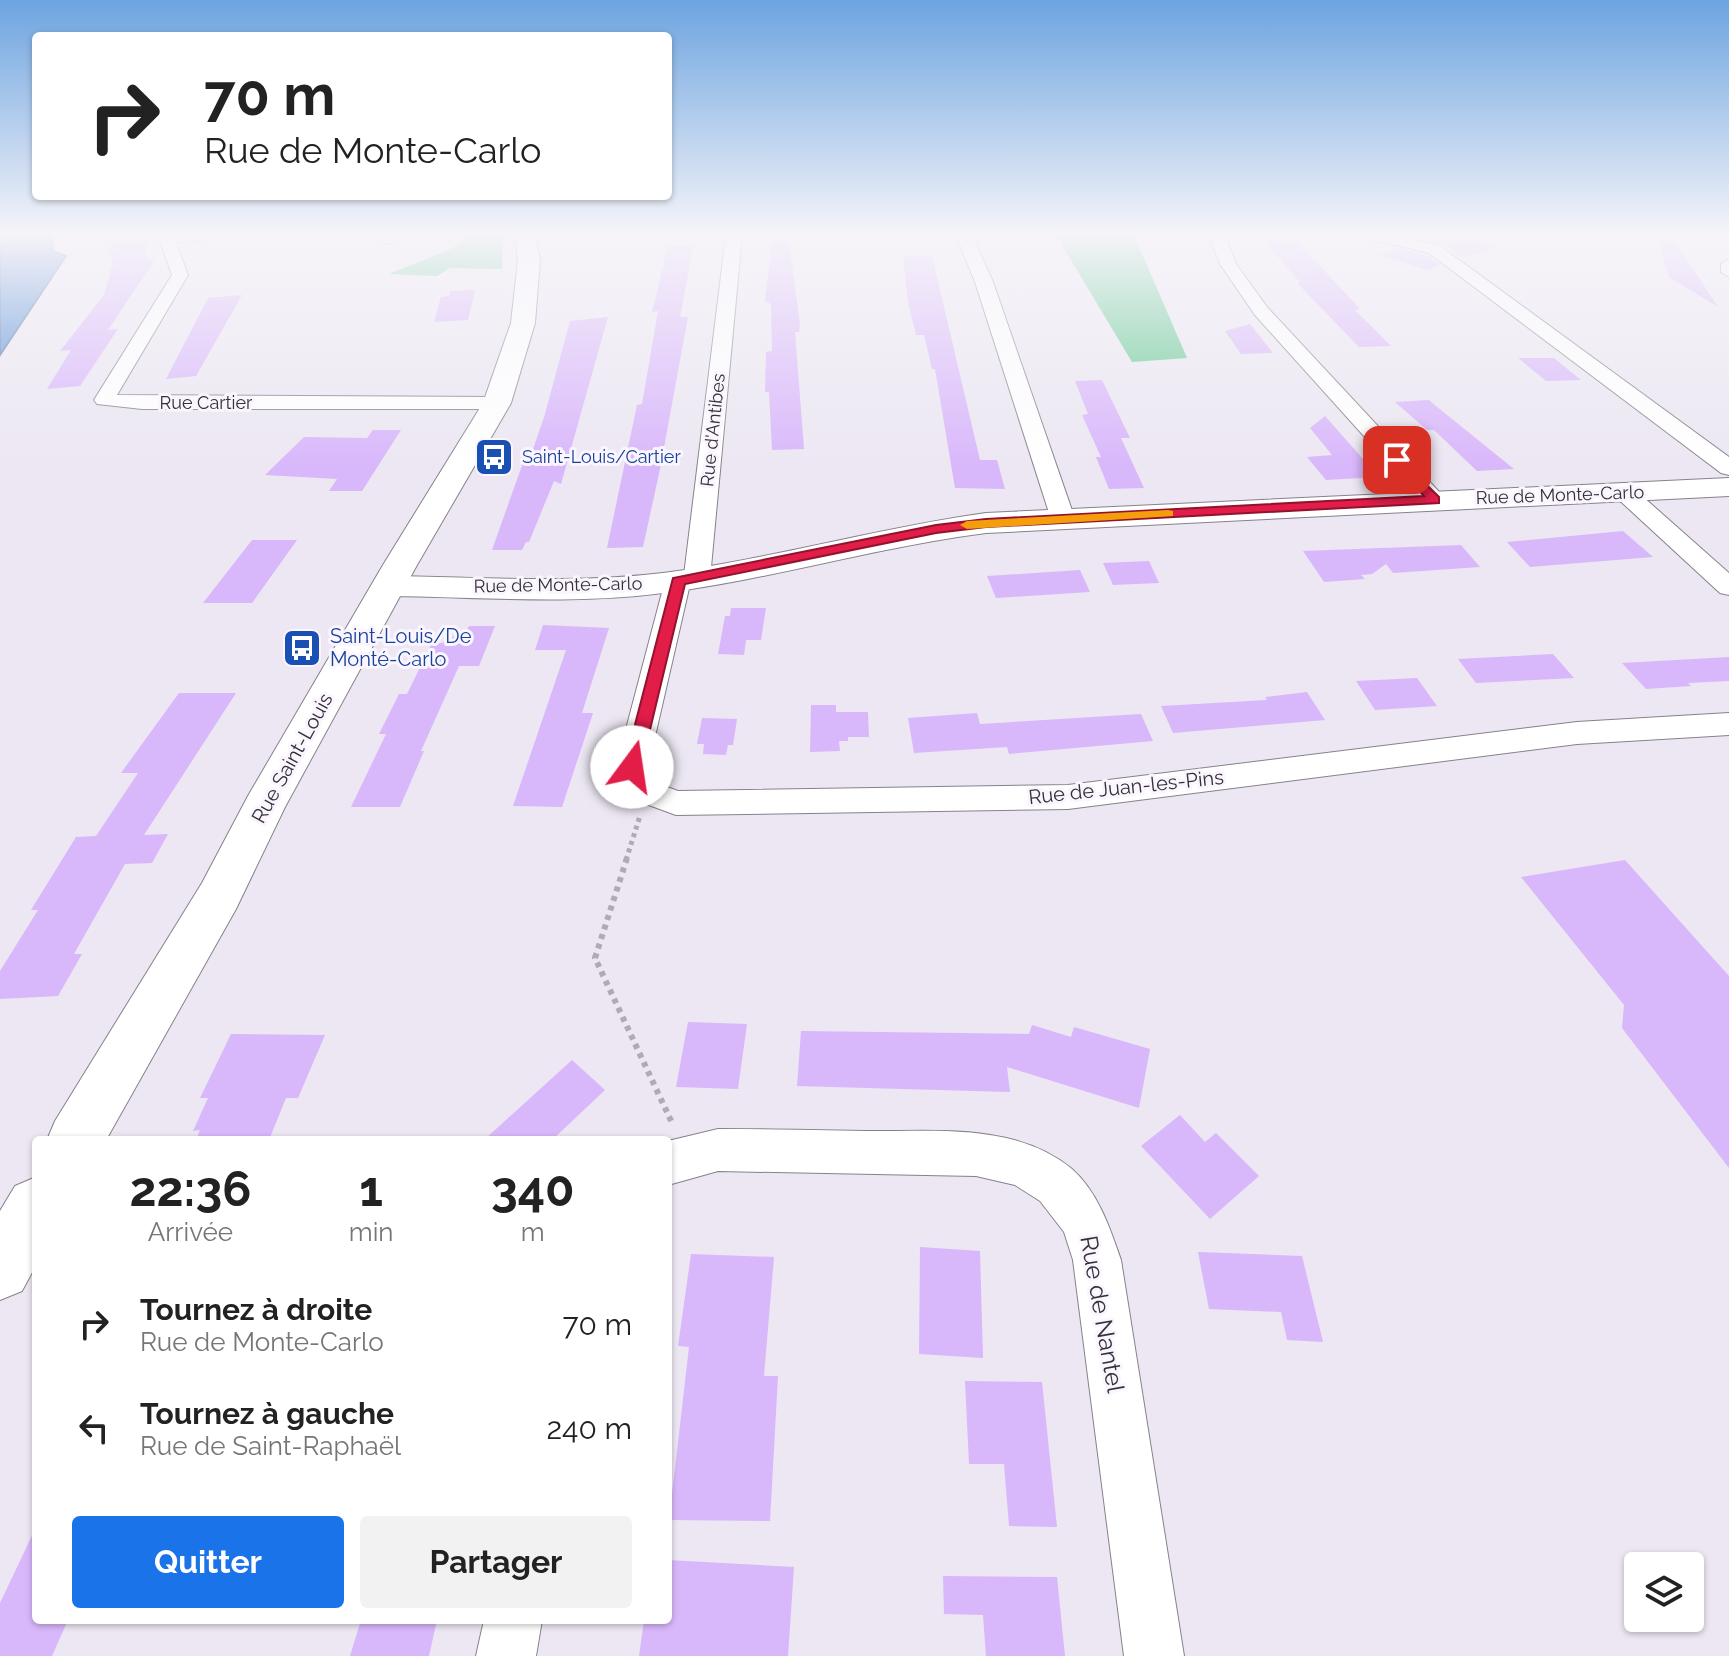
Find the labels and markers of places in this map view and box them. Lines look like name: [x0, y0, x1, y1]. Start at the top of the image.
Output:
pin: [1363, 426, 1431, 494]
bus stop icon: Saint-Louis/Cartier: [473, 436, 515, 478]
place label: Saint-Louis/Cartier: [522, 446, 681, 467]
place label: Saint-Louis/De Monté-Carlo: [330, 624, 472, 671]
bus stop icon: Saint-Louis/De Monté-Carlo: [281, 627, 323, 669]

